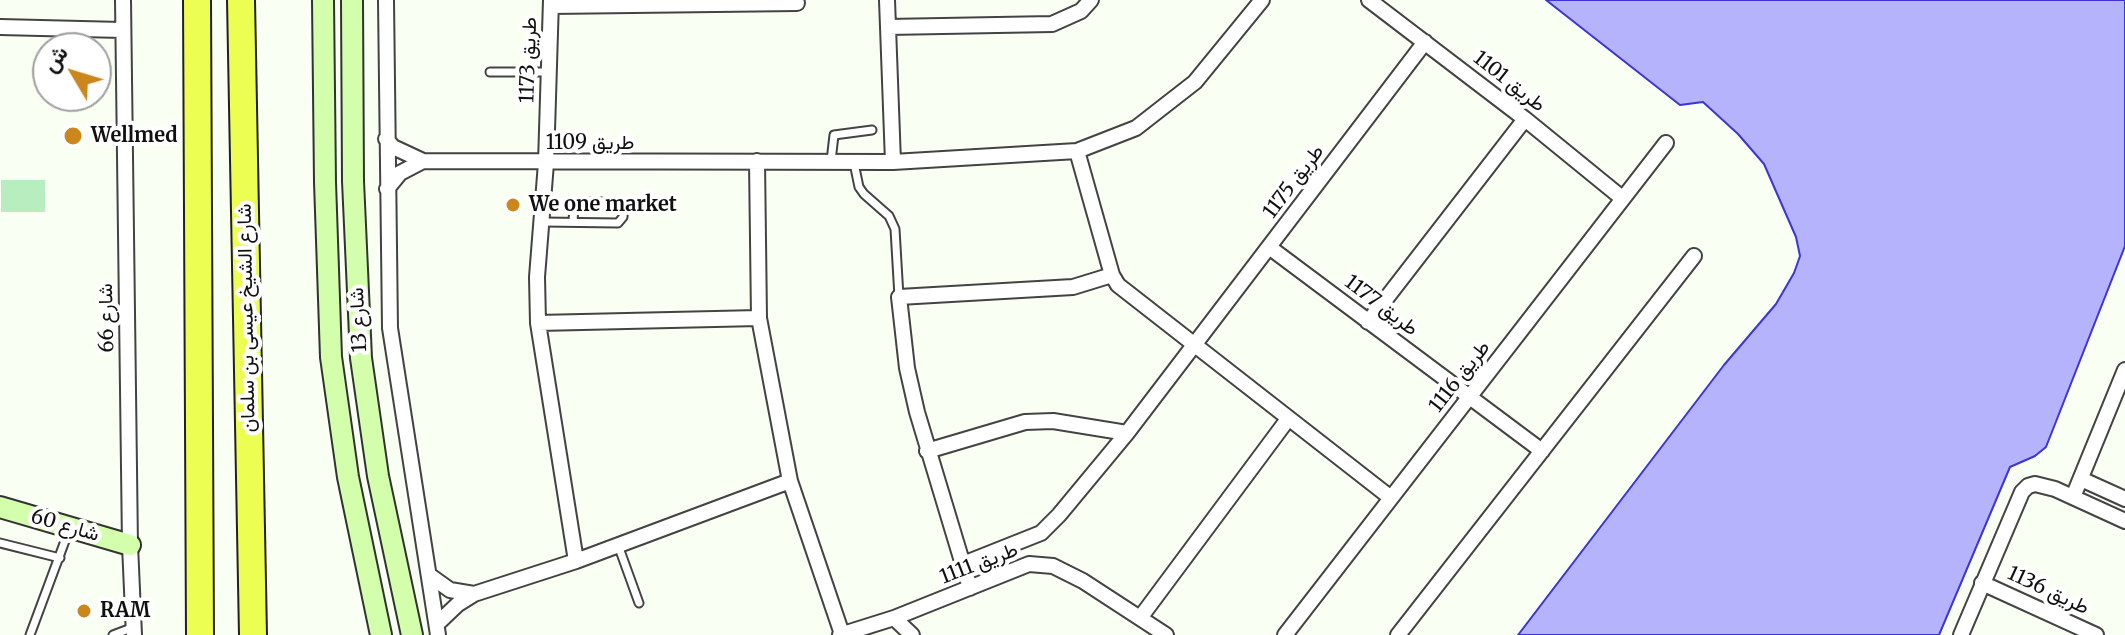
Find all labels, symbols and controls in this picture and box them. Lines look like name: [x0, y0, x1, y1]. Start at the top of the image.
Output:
street label: طريق 1173: [516, 17, 542, 103]
north arrow: [32, 32, 112, 112]
text: ش: [35, 39, 74, 77]
street label: طريق 1101: [1468, 46, 1550, 118]
place label: Wellmed: [91, 124, 178, 148]
marker: Wellmed: [62, 125, 84, 147]
street label: طريق 1109: [546, 131, 634, 155]
street label: طريق 1175: [1259, 140, 1329, 224]
place label: We one market: [529, 193, 677, 217]
marker: We one market: [504, 196, 522, 214]
street label: شارع الشيخ عيسى بن سلمان: [233, 203, 261, 433]
street label: طريق 1177: [1339, 270, 1423, 342]
street label: شارع 66: [94, 283, 120, 353]
street label: شارع 13: [345, 287, 373, 353]
street label: طريق 1116: [1425, 336, 1495, 418]
street label: شارع 60: [28, 505, 102, 547]
street label: طريق 1111: [937, 538, 1021, 590]
street label: طريق 1136: [2003, 562, 2093, 620]
place label: RAM: [100, 599, 150, 623]
marker: RAM: [75, 602, 93, 620]

